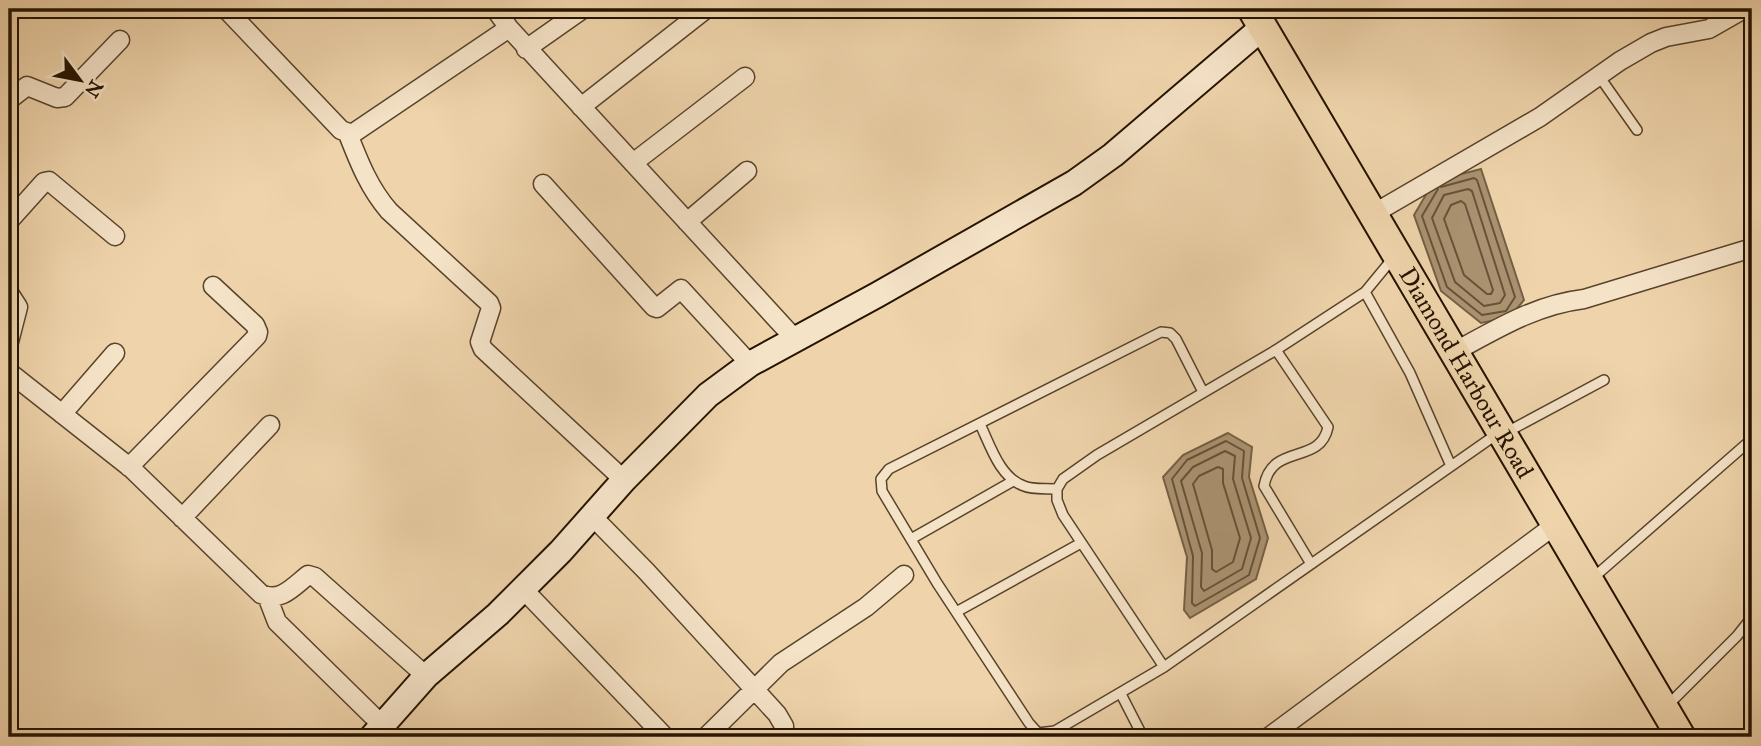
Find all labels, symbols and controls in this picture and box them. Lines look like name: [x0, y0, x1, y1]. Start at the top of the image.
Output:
north arrow: [46, 46, 116, 116]
text: N: [80, 76, 108, 102]
street label: Diamond Harbour Road: [1392, 261, 1540, 484]

